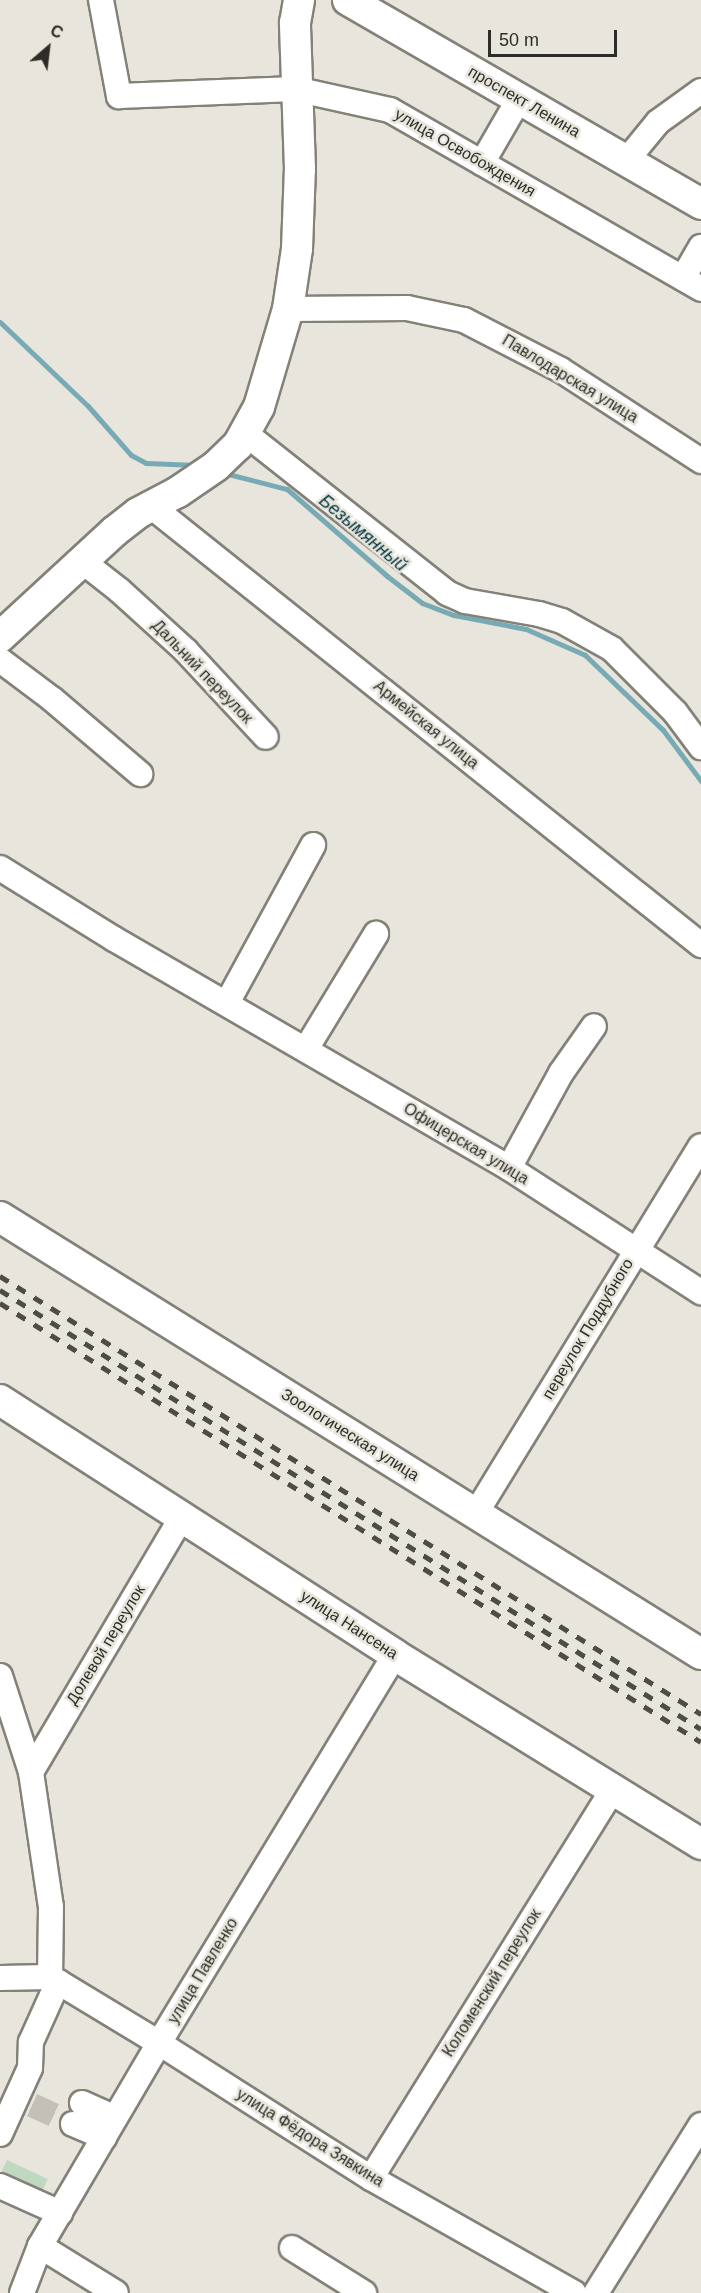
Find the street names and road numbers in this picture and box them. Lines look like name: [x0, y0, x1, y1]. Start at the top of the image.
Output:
street label: проспект Ленина: [465, 62, 583, 142]
street label: улица Освобождения: [391, 105, 539, 201]
street label: Павлодарская улица: [499, 331, 641, 427]
street label: Дальний переулок: [148, 616, 256, 728]
street label: Армейская улица: [370, 677, 482, 773]
street label: Офицерская улица: [400, 1099, 532, 1189]
street label: переулок Поддубного: [538, 1255, 638, 1403]
street label: Зоологическая улица: [278, 1385, 422, 1485]
street label: Долевой переулок: [63, 1581, 149, 1709]
street label: улица Нансена: [297, 1586, 401, 1664]
street label: Коломенский переулок: [439, 1906, 545, 2060]
street label: улица Павленко: [164, 1915, 242, 2027]
street label: улица Фёдора Зявкина: [233, 2085, 387, 2191]

